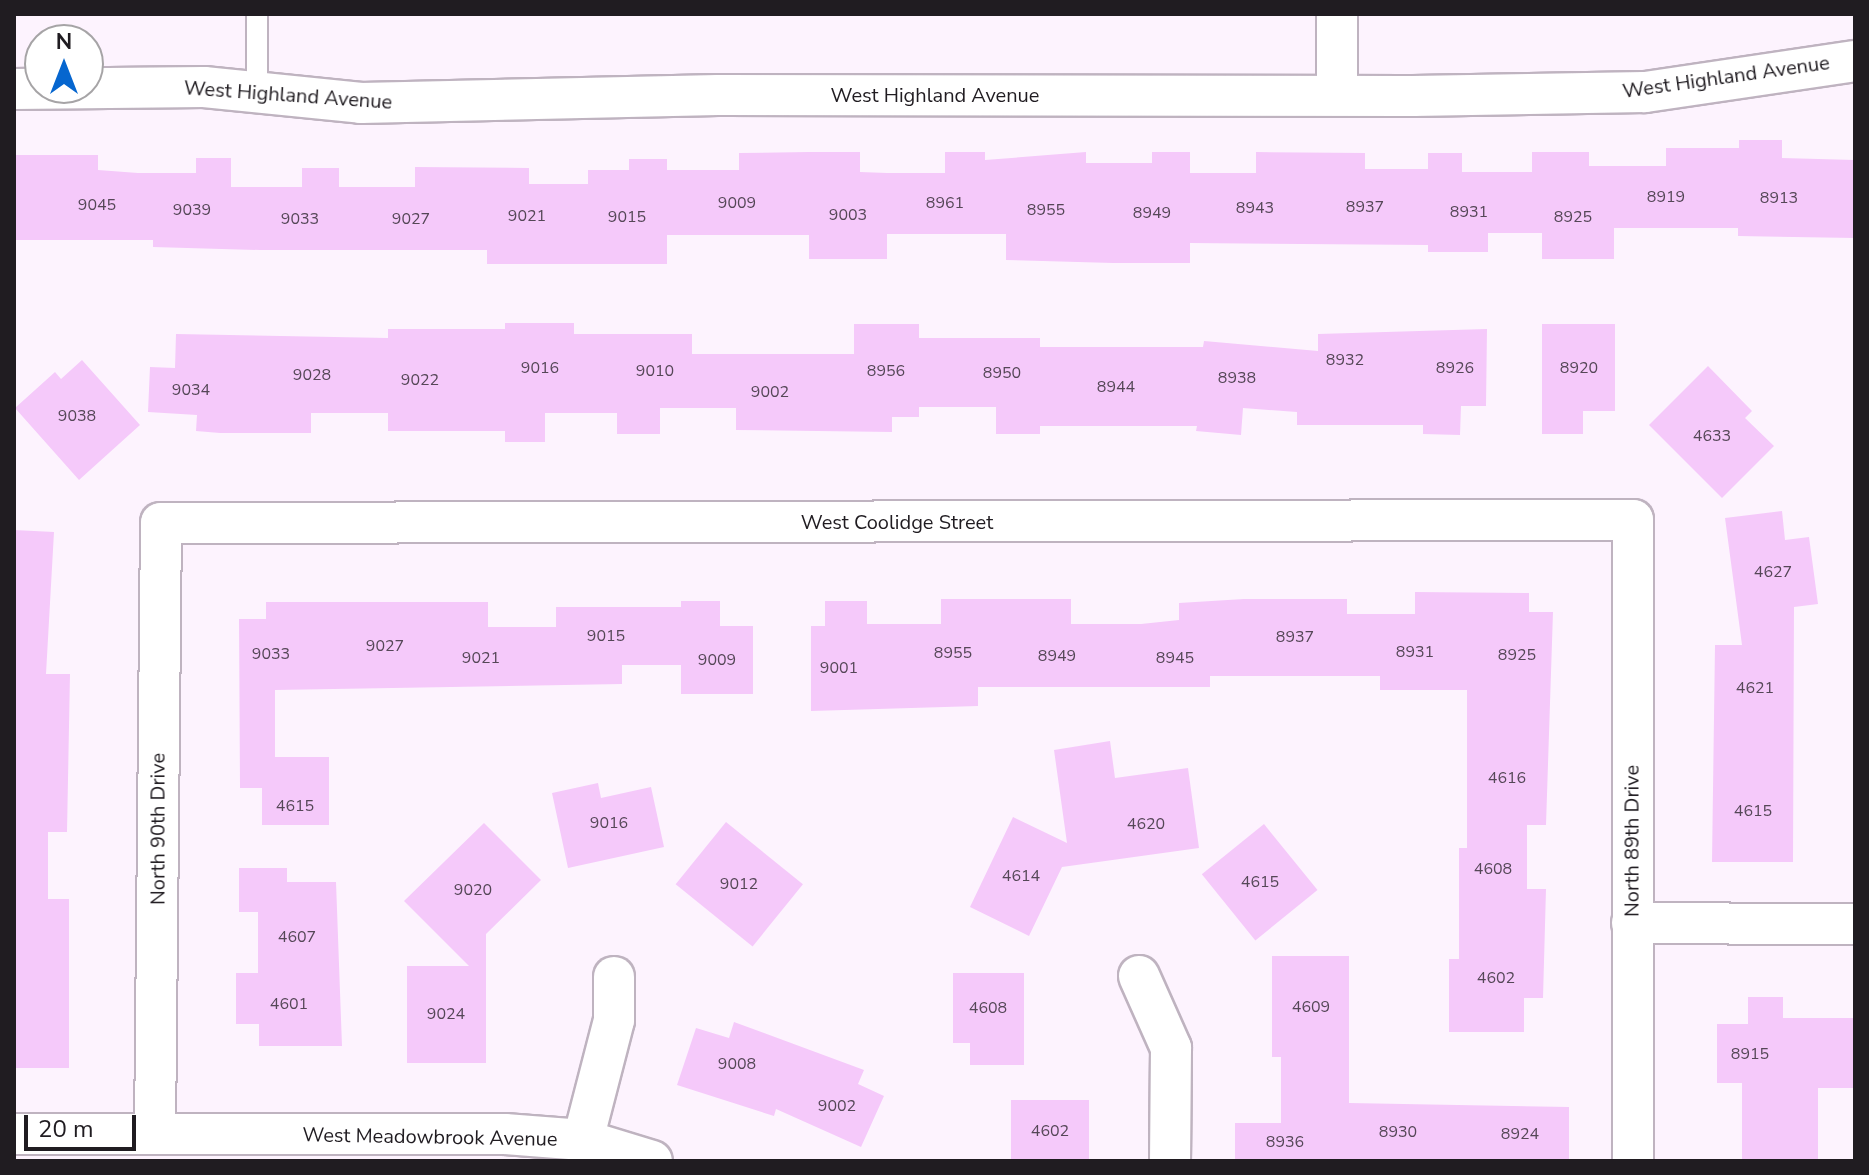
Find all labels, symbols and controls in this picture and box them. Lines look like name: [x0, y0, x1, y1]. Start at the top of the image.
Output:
north arrow: [24, 24, 104, 104]
text: N: [56, 27, 72, 57]
street label: West Highland Avenue: [1621, 51, 1831, 103]
street label: West Highland Avenue: [183, 76, 393, 114]
street label: West Highland Avenue: [831, 83, 1039, 107]
house number: 8919: [1647, 187, 1685, 207]
house number: 8913: [1760, 188, 1798, 208]
house number: 9009: [718, 193, 756, 213]
house number: 8961: [926, 193, 964, 213]
house number: 9045: [78, 195, 116, 215]
house number: 8937: [1346, 197, 1384, 217]
house number: 8943: [1236, 198, 1274, 218]
house number: 9039: [173, 200, 211, 220]
house number: 8955: [1027, 200, 1065, 220]
house number: 8931: [1450, 202, 1488, 222]
house number: 8949: [1133, 203, 1171, 223]
house number: 9003: [829, 205, 867, 225]
house number: 9021: [508, 206, 546, 226]
house number: 9015: [608, 207, 646, 227]
house number: 8925: [1554, 207, 1592, 227]
house number: 9033: [281, 209, 319, 229]
house number: 9027: [392, 209, 430, 229]
house number: 8932: [1326, 350, 1364, 370]
house number: 9016: [521, 358, 559, 378]
house number: 8926: [1436, 358, 1474, 378]
house number: 8920: [1560, 358, 1598, 378]
house number: 9010: [636, 361, 674, 381]
house number: 8956: [867, 361, 905, 381]
house number: 8950: [983, 363, 1021, 383]
house number: 9028: [293, 365, 331, 385]
house number: 8938: [1218, 368, 1256, 388]
house number: 9022: [401, 370, 439, 390]
house number: 8944: [1097, 377, 1135, 397]
house number: 9034: [172, 380, 210, 400]
house number: 9002: [751, 382, 789, 402]
house number: 9038: [58, 406, 96, 426]
house number: 4633: [1693, 426, 1731, 446]
street label: West Coolidge Street: [801, 510, 993, 534]
house number: 4627: [1754, 562, 1792, 582]
house number: 9015: [587, 626, 625, 646]
house number: 8937: [1276, 627, 1314, 647]
house number: 9027: [366, 636, 404, 656]
house number: 8931: [1396, 642, 1434, 662]
house number: 8955: [934, 643, 972, 663]
house number: 9033: [252, 644, 290, 664]
house number: 8925: [1498, 645, 1536, 665]
house number: 8949: [1038, 646, 1076, 666]
house number: 9021: [462, 648, 500, 668]
house number: 8945: [1156, 648, 1194, 668]
house number: 9009: [698, 650, 736, 670]
house number: 9001: [820, 658, 858, 678]
house number: 4621: [1736, 678, 1774, 698]
street label: North 90th Drive: [146, 753, 170, 905]
street label: North 89th Drive: [1620, 765, 1644, 917]
house number: 4616: [1488, 768, 1526, 788]
house number: 4615: [276, 796, 314, 816]
house number: 4615: [1734, 801, 1772, 821]
house number: 9016: [590, 813, 628, 833]
house number: 4620: [1127, 814, 1165, 834]
house number: 4608: [1474, 859, 1512, 879]
house number: 4614: [1002, 866, 1040, 886]
house number: 4615: [1241, 872, 1279, 892]
house number: 9012: [720, 874, 758, 894]
house number: 9020: [454, 880, 492, 900]
house number: 4607: [278, 927, 316, 947]
house number: 4602: [1477, 968, 1515, 988]
house number: 4601: [270, 994, 308, 1014]
house number: 4609: [1292, 997, 1330, 1017]
house number: 4608: [969, 998, 1007, 1018]
house number: 9024: [427, 1004, 465, 1024]
house number: 8915: [1731, 1044, 1769, 1064]
house number: 9008: [718, 1054, 756, 1074]
house number: 9002: [818, 1096, 856, 1116]
scale bar: [28, 1099, 140, 1149]
text: 20 m: [38, 1113, 94, 1145]
house number: 4602: [1031, 1121, 1069, 1141]
house number: 8930: [1379, 1122, 1417, 1142]
street label: West Meadowbrook Avenue: [302, 1123, 558, 1151]
house number: 8924: [1501, 1124, 1539, 1144]
house number: 8936: [1266, 1132, 1304, 1152]

